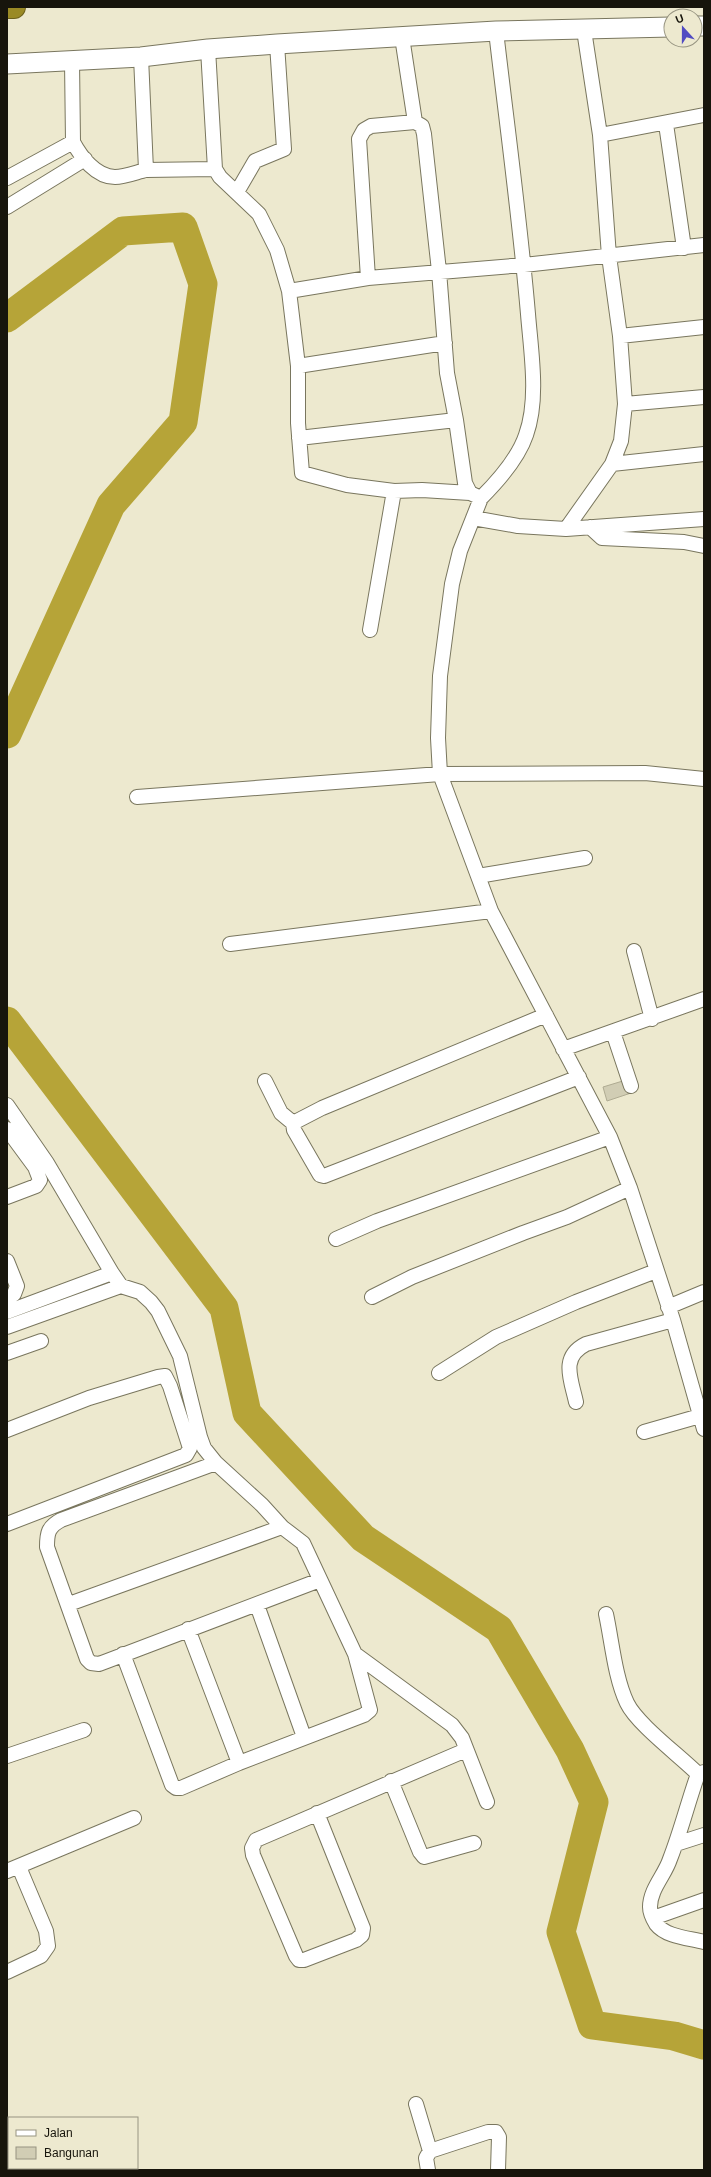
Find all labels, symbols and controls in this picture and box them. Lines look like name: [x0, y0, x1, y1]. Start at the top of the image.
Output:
north arrow: [663, 8, 703, 48]
text: U: [674, 12, 685, 26]
legend: [8, 2117, 138, 2169]
text: Jalan: [44, 2126, 73, 2140]
text: Bangunan: [44, 2146, 99, 2160]

